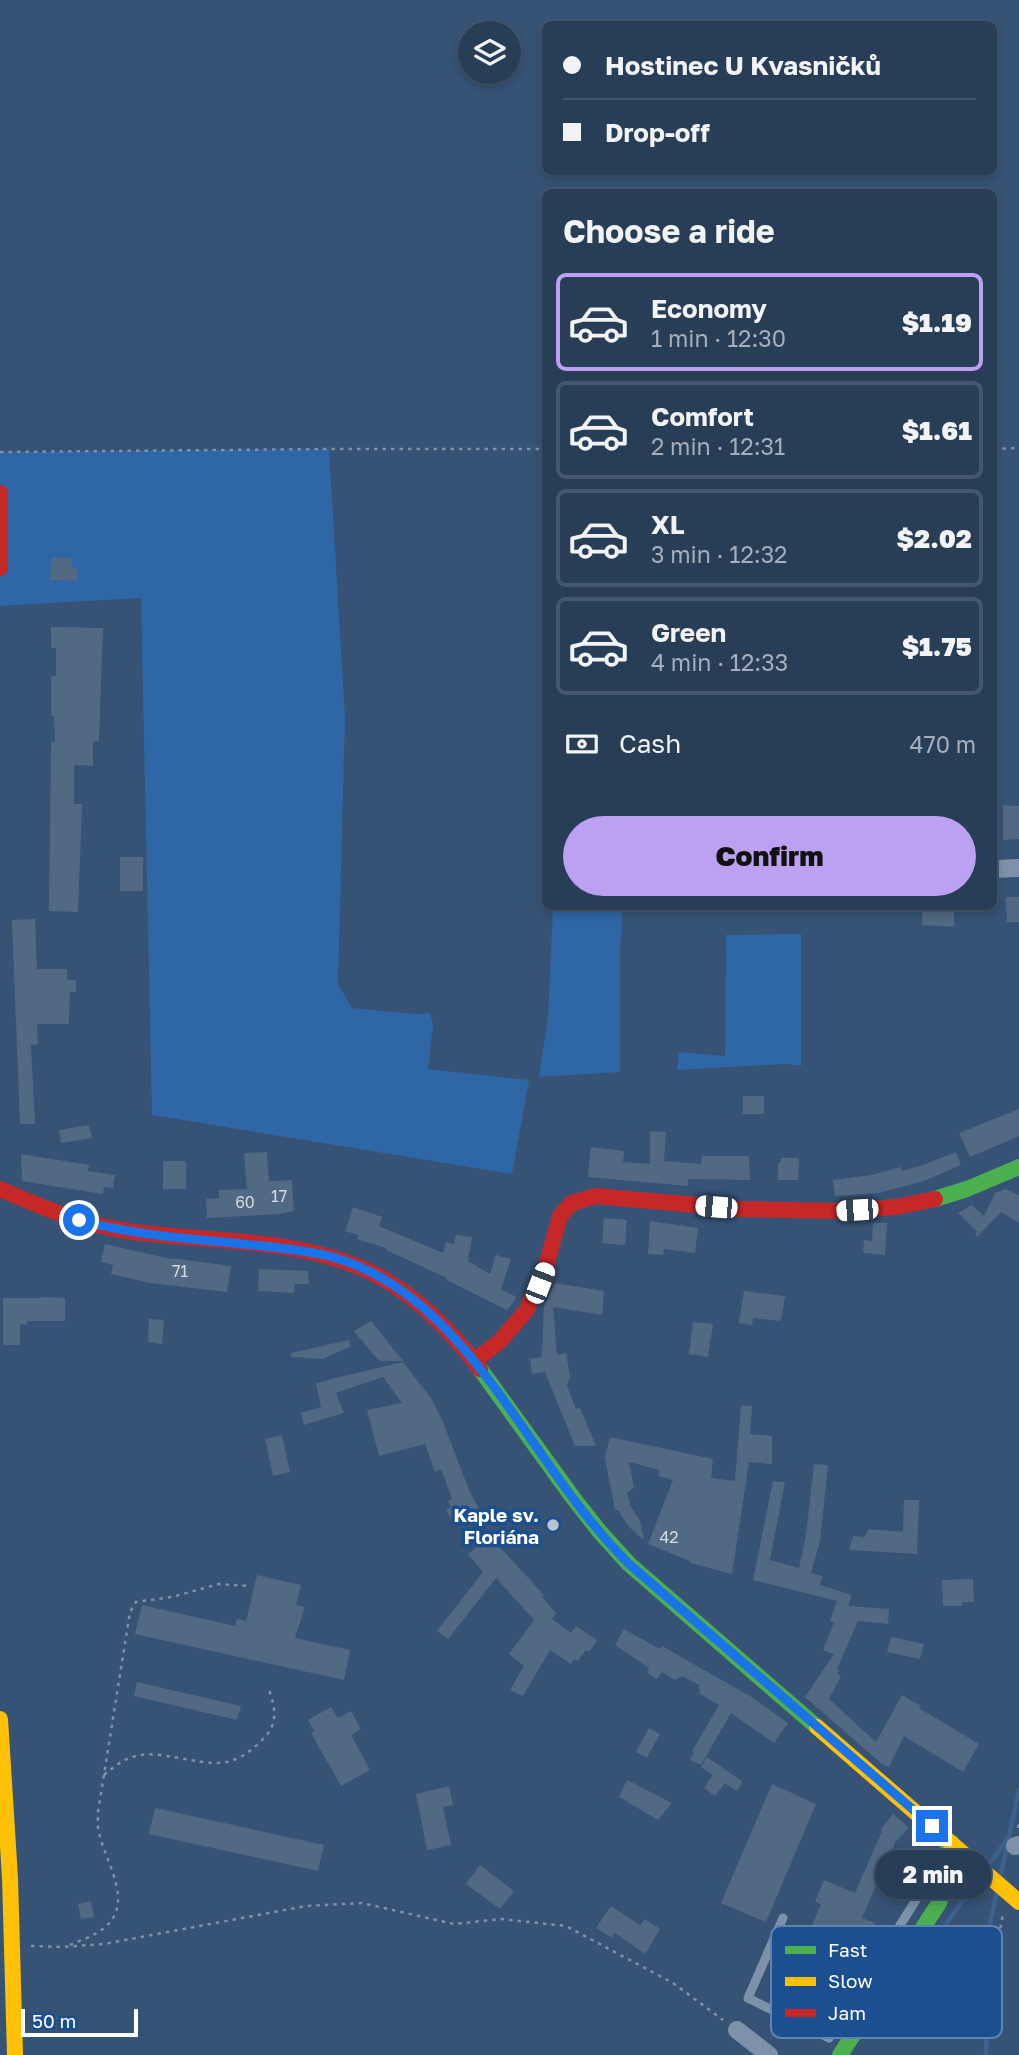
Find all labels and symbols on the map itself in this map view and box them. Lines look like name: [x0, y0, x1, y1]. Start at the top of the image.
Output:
house number: 17: [271, 1186, 287, 1206]
house number: 60: [235, 1192, 255, 1212]
car: [695, 1195, 738, 1219]
car: [836, 1198, 879, 1222]
route start: [63, 1204, 95, 1236]
car: [523, 1260, 558, 1306]
house number: 71: [172, 1261, 188, 1281]
place label: Kaple sv. Floriána: [454, 1503, 539, 1548]
marker: Kaple sv. Floriána: [545, 1517, 561, 1533]
house number: 42: [659, 1527, 679, 1547]
route end: [916, 1810, 948, 1842]
callout: 2 min: [874, 1850, 990, 1899]
legend: [771, 1926, 1002, 2038]
text: Fast: [828, 1938, 867, 1961]
text: Slow: [828, 1969, 873, 1992]
text: Jam: [828, 2001, 866, 2024]
scale bar: [21, 2006, 138, 2038]

